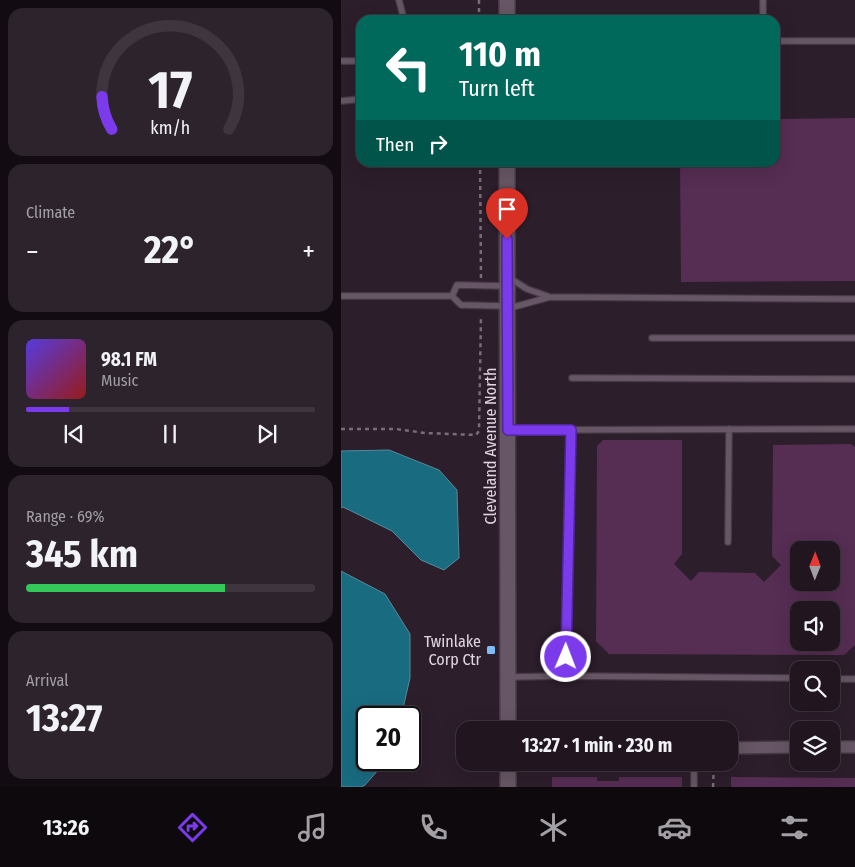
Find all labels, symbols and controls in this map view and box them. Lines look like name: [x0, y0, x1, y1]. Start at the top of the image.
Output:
text: 110 m: [459, 33, 541, 75]
icon: left: [376, 35, 441, 100]
text: 17: [148, 59, 193, 122]
text: Turn left: [459, 75, 535, 102]
text: km/h: [151, 117, 190, 139]
icon: right: [424, 130, 452, 158]
text: Then: [376, 133, 414, 156]
pin: [486, 188, 528, 239]
icon: arrive: [493, 195, 521, 223]
text: Climate: [26, 203, 75, 222]
text: 22°: [144, 227, 197, 273]
text: −: [26, 235, 39, 268]
text: +: [302, 235, 315, 268]
text: 98.1 FM: [101, 348, 157, 371]
street label: Cleveland Avenue North: [481, 368, 500, 524]
text: Music: [101, 371, 138, 390]
icon: previous: [60, 420, 88, 448]
icon: pause: [156, 420, 184, 448]
icon: next: [253, 420, 281, 448]
text: Range · 69%: [26, 507, 104, 526]
text: 345 km: [26, 531, 138, 577]
north arrow: [790, 541, 840, 591]
map controls: [790, 541, 840, 771]
button: sound: [790, 601, 840, 651]
position arrow: [539, 630, 591, 682]
place label: Twinlake Corp Ctr: [424, 632, 481, 669]
marker: Twinlake Corp Ctr: [485, 644, 497, 656]
button: search: [790, 661, 840, 711]
text: Arrival: [26, 671, 68, 690]
text: 13:27: [26, 695, 102, 741]
speed limit sign: 20: [356, 706, 421, 771]
button: layers: [790, 721, 840, 771]
text: 13:27 · 1 min · 230 m: [522, 734, 672, 757]
icon: directions: [175, 810, 210, 845]
icon: music: [295, 810, 330, 845]
icon: phone: [416, 810, 451, 845]
icon: climate: [536, 810, 571, 845]
icon: car: [657, 810, 692, 845]
icon: filters: [777, 810, 812, 845]
text: 13:26: [43, 814, 89, 841]

